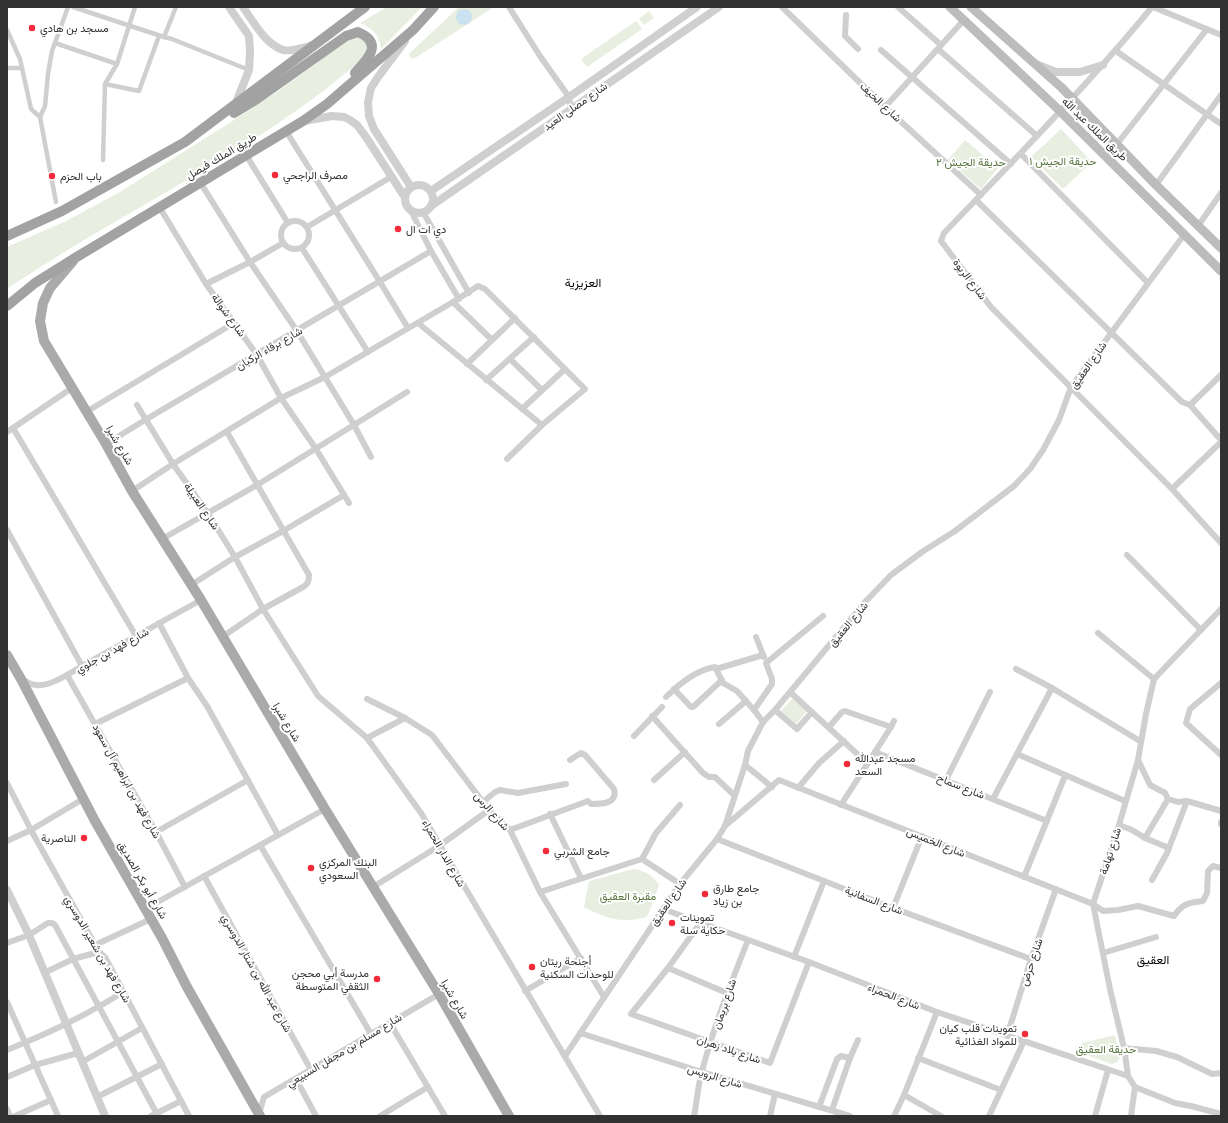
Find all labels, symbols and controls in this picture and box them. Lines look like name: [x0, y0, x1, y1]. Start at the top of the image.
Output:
place label: مسجد بن هادي: [40, 22, 109, 38]
marker: مسجد بن هادي: [27, 23, 37, 33]
street label: شارع مصلى العيد: [541, 79, 611, 134]
street label: شارع الخيف: [856, 80, 904, 126]
street label: طريق الملك عبد الله: [1059, 95, 1130, 164]
street label: طريق الملك فيصل: [184, 130, 259, 183]
park label: حديقة الجيش ١: [1029, 155, 1097, 168]
park label: حديقة الجيش ٢: [936, 156, 1006, 169]
place label: مصرف الراجحي: [283, 169, 348, 185]
place label: باب الحزم: [60, 170, 102, 184]
marker: مصرف الراجحي: [270, 170, 280, 180]
marker: باب الحزم: [47, 171, 57, 181]
place label: دي ات ال: [406, 223, 446, 239]
marker: دي ات ال: [393, 224, 403, 234]
street label: شارع الربوة: [949, 256, 989, 303]
district label: العزيزية: [565, 276, 601, 291]
street label: شارع شوالة: [208, 291, 249, 340]
street label: شارع برقاء الركبان: [234, 324, 306, 374]
street label: شارع العقيق: [1067, 339, 1110, 392]
street label: شارع شبرا: [102, 423, 136, 468]
street label: شارع العبيلة: [180, 480, 222, 533]
street label: شارع العقيق: [826, 599, 872, 650]
street label: شارع فهد بن جلوي: [74, 625, 153, 678]
street label: شارع شبرا: [269, 700, 303, 745]
street label: شارع فهد بن ابراهيم آل سعود: [89, 722, 164, 842]
place label: مسجد عبدالله السعد: [855, 752, 916, 778]
marker: مسجد عبدالله السعد: [842, 759, 852, 769]
street label: شارع سماح: [935, 771, 987, 803]
street label: شارع الرس: [471, 789, 512, 834]
street label: شارع الدار الحمراء: [418, 817, 468, 890]
street label: شارع الخميس: [904, 825, 967, 861]
street label: شارع تهامة: [1097, 826, 1125, 876]
place label: الناصرية: [41, 832, 76, 845]
marker: الناصرية: [79, 833, 89, 843]
street label: شارع أبو بكر الصديق: [114, 839, 170, 922]
place label: جامع الشربي: [554, 845, 610, 861]
marker: جامع الشربي: [541, 846, 551, 856]
place label: البنك المركزي السعودي: [319, 856, 377, 885]
marker: البنك المركزي السعودي: [306, 863, 316, 873]
street label: شارع العقيق: [647, 876, 690, 929]
place label: جامع طارق بن زياد: [713, 882, 760, 908]
street label: شارع السفانية: [843, 883, 905, 919]
marker: جامع طارق بن زياد: [700, 889, 710, 899]
park label: مقبرة العقيق: [600, 890, 656, 903]
street label: شارع فهد بن شعير الدوسري: [59, 893, 134, 1007]
place label: تموينات حكاية سلة: [680, 911, 726, 937]
street label: شارع عبد الله بن شتار الدوسري: [216, 912, 295, 1036]
marker: تموينات حكاية سلة: [667, 918, 677, 928]
street label: شارع حرض: [1017, 936, 1047, 988]
district label: العقيق: [1137, 953, 1169, 968]
place label: أجنحة ريتان للوحدات السكنية: [540, 955, 614, 981]
marker: أجنحة ريتان للوحدات السكنية: [527, 962, 537, 972]
place label: مدرسة أبي محجن الثقفي المتوسطة: [292, 967, 369, 996]
marker: مدرسة أبي محجن الثقفي المتوسطة: [372, 974, 382, 984]
street label: شارع شبرا: [437, 977, 471, 1022]
street label: شارع بريمان: [710, 977, 740, 1031]
street label: شارع الحمراء: [866, 981, 922, 1013]
street label: شارع مسلم بن مجفل السبيعي: [284, 1011, 406, 1093]
place label: تموينات قلب كيان للمواد الغذائية: [939, 1022, 1018, 1048]
marker: تموينات قلب كيان للمواد الغذائية: [1020, 1029, 1030, 1039]
street label: شارع بلاد زهران: [695, 1032, 763, 1068]
park label: حديقة العقيق: [1076, 1043, 1136, 1056]
street label: شارع الرويس: [686, 1062, 744, 1092]

